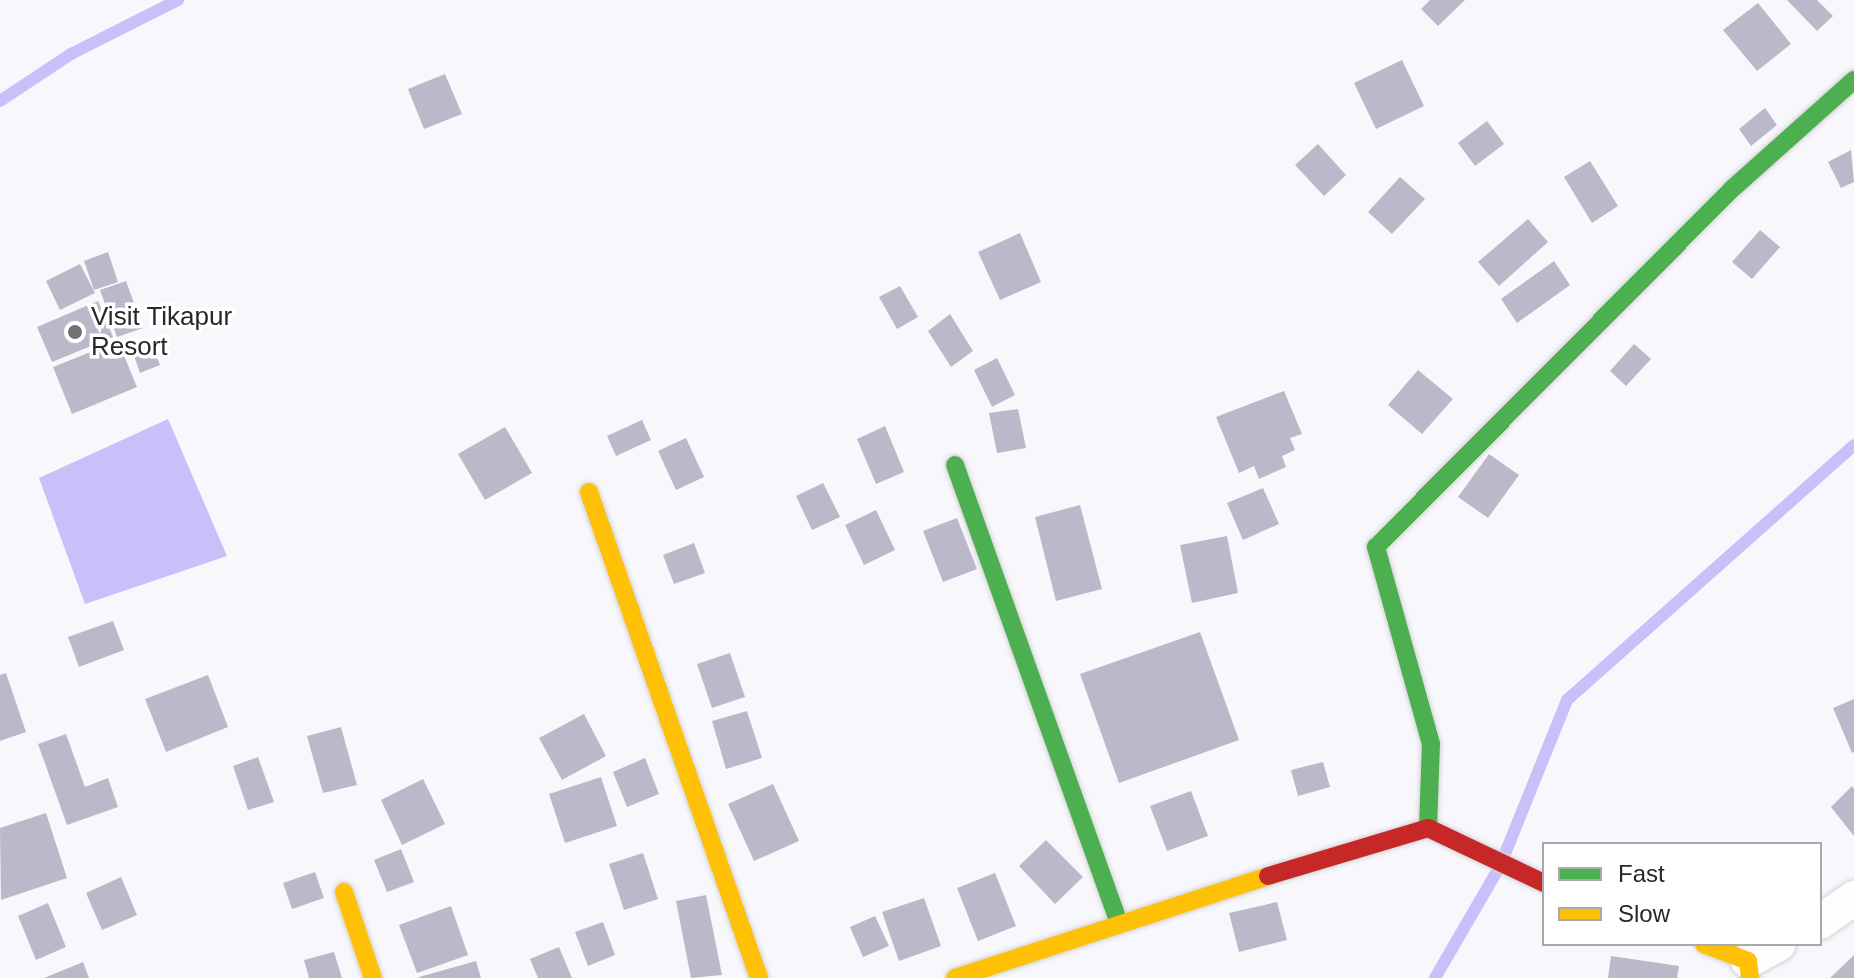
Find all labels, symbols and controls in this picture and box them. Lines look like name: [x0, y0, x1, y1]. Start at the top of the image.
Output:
place label: Visit Tikapur Resort: [91, 301, 233, 362]
marker: Visit Tikapur Resort: [66, 323, 84, 341]
legend: [1542, 842, 1822, 946]
text: Fast: [1618, 860, 1665, 887]
text: Slow: [1618, 900, 1670, 927]

